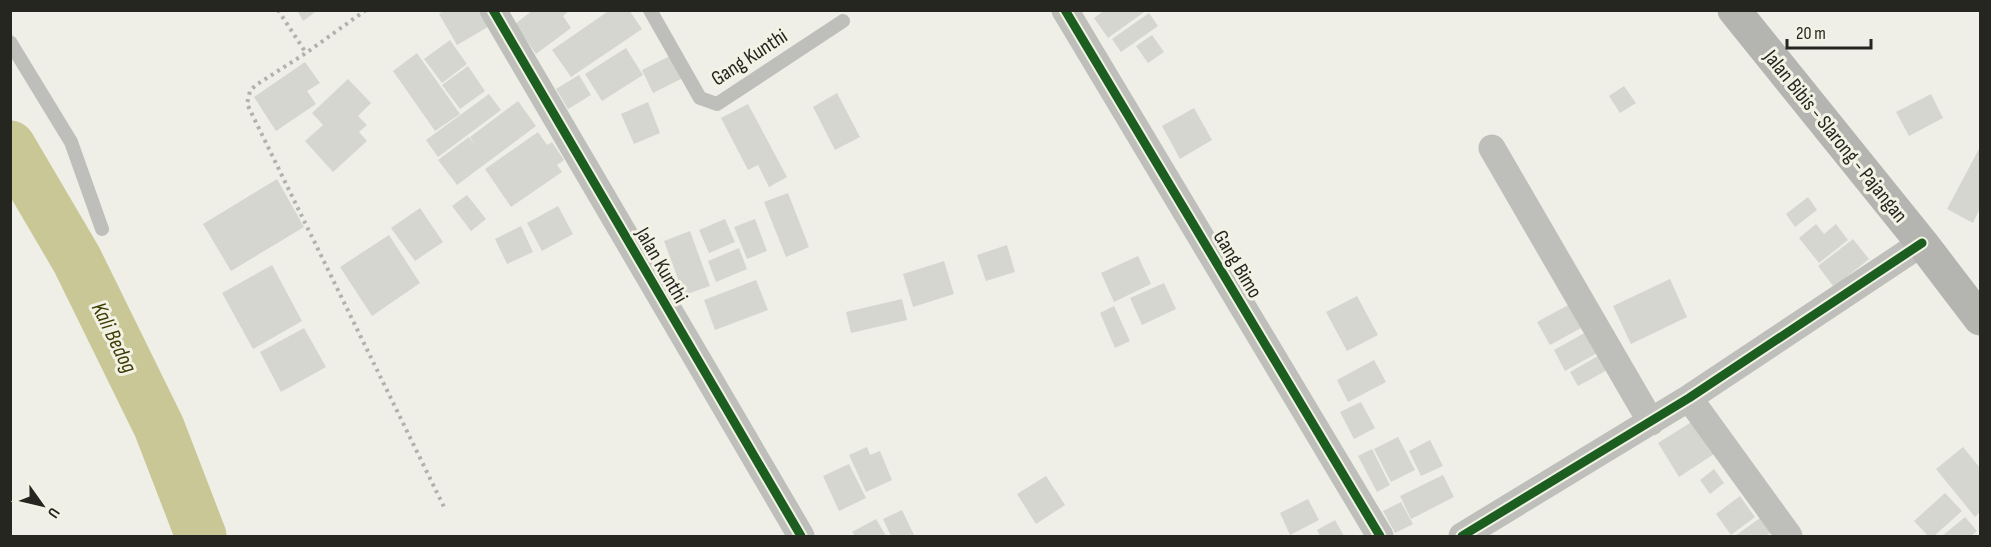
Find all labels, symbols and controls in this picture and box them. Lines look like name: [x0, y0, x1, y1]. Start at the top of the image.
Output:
scale bar: [1787, 12, 1871, 50]
text: 20 m: [1796, 23, 1826, 44]
street label: Gang Kunthi: [707, 24, 792, 91]
street label: Jalan Bibis - Slarong - Pajangan: [1758, 44, 1913, 227]
street label: Jalan Kunthi: [629, 222, 693, 308]
street label: Gang Bimo: [1208, 226, 1268, 303]
water label: Kali Bedog: [85, 298, 142, 377]
north arrow: [12, 475, 72, 535]
text: U: [43, 504, 63, 521]

